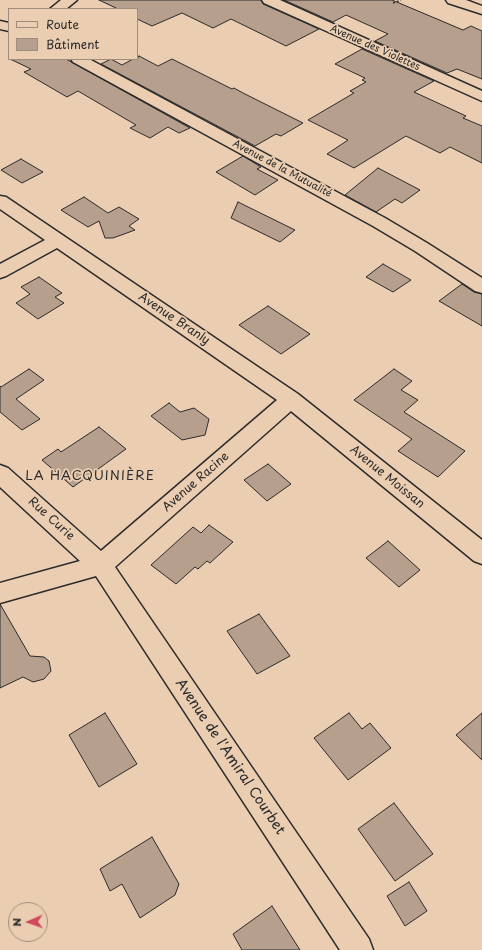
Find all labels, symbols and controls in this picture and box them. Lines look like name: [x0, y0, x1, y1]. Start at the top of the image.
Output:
legend: [8, 8, 138, 60]
text: Route: [46, 15, 79, 33]
street label: Avenue des Violettes: [328, 23, 422, 73]
text: Bâtiment: [46, 35, 99, 53]
street label: Avenue de la Mutualité: [230, 138, 334, 200]
street label: Avenue Branly: [136, 290, 212, 348]
street label: Avenue Moissan: [347, 443, 427, 511]
street label: Avenue Racine: [160, 449, 232, 515]
district label: LA HACQUINIÈRE: [26, 468, 154, 484]
street label: Rue Curie: [25, 494, 77, 544]
street label: Avenue de l'Amiral Courbet: [172, 676, 288, 838]
north arrow: [8, 902, 48, 942]
text: N: [8, 918, 25, 927]

